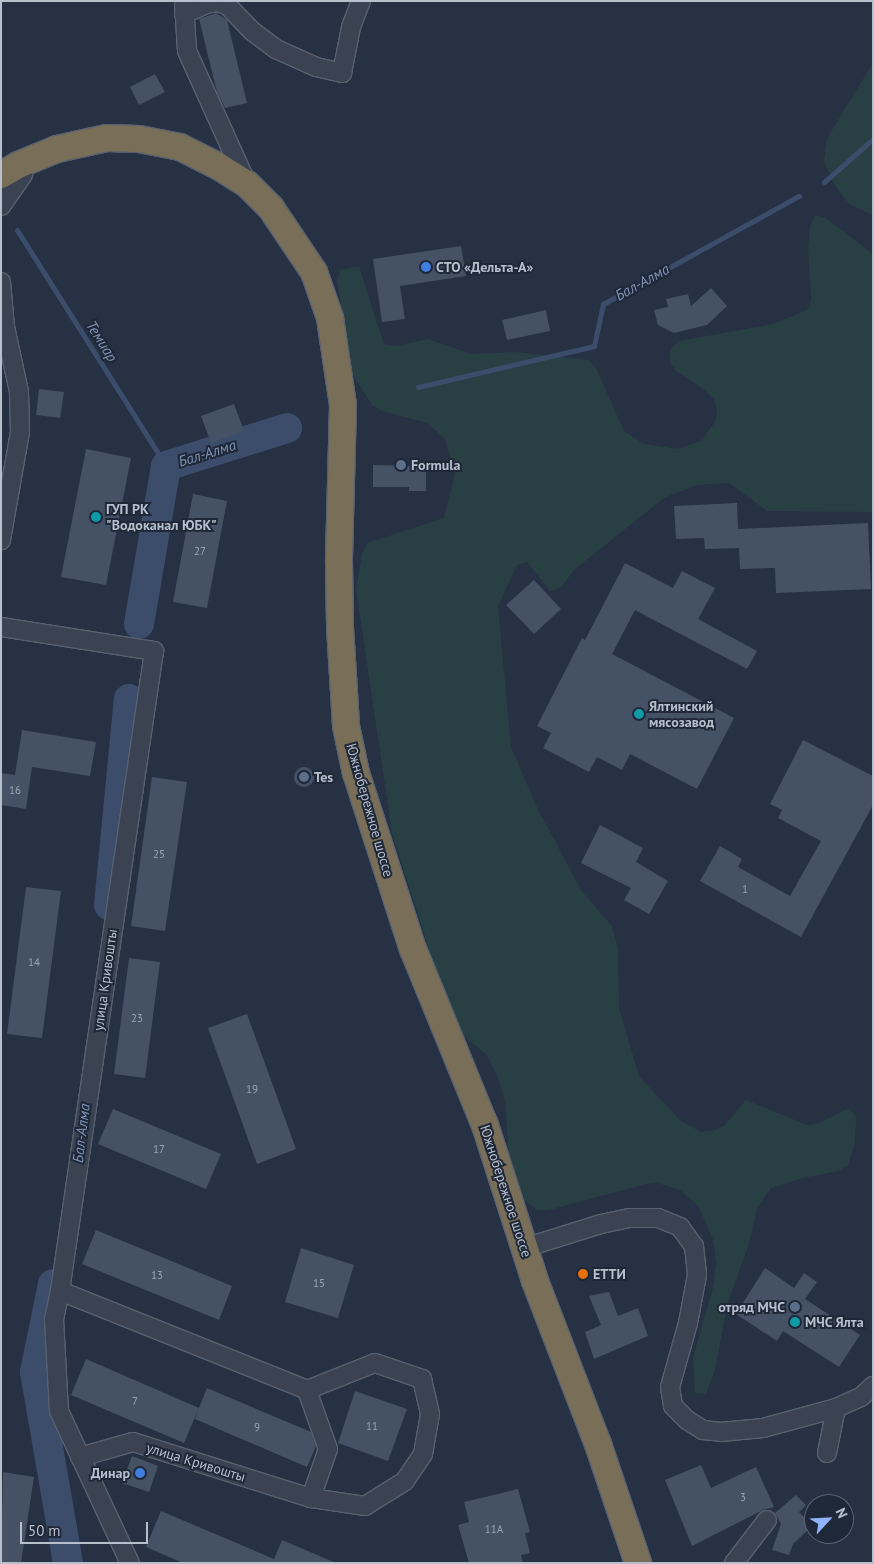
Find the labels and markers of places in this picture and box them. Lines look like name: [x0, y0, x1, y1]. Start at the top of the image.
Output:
place label: СТО «Дельта-А»: [436, 259, 533, 275]
marker: СТО «Дельта-А»: [420, 261, 432, 273]
place label: Formula: [411, 457, 460, 473]
marker: Formula: [395, 459, 407, 471]
place label: ГУП РК "Водоканал ЮБК": [106, 501, 217, 534]
marker: ГУП РК "Водоканал ЮБК": [90, 511, 102, 523]
place label: Ялтинский мясозавод: [649, 698, 714, 730]
marker: Ялтинский мясозавод: [633, 708, 645, 720]
place label: Tes: [314, 769, 333, 785]
marker: Tes: [298, 771, 310, 783]
place label: ЕТТИ: [593, 1266, 626, 1282]
marker: ЕТТИ: [577, 1268, 589, 1280]
place label: отряд МЧС: [718, 1299, 785, 1315]
marker: отряд МЧС: [789, 1301, 801, 1313]
place label: МЧС Ялта: [805, 1314, 864, 1330]
marker: МЧС Ялта: [789, 1316, 801, 1328]
place label: Динар: [91, 1465, 130, 1481]
marker: Динар: [134, 1467, 146, 1479]

